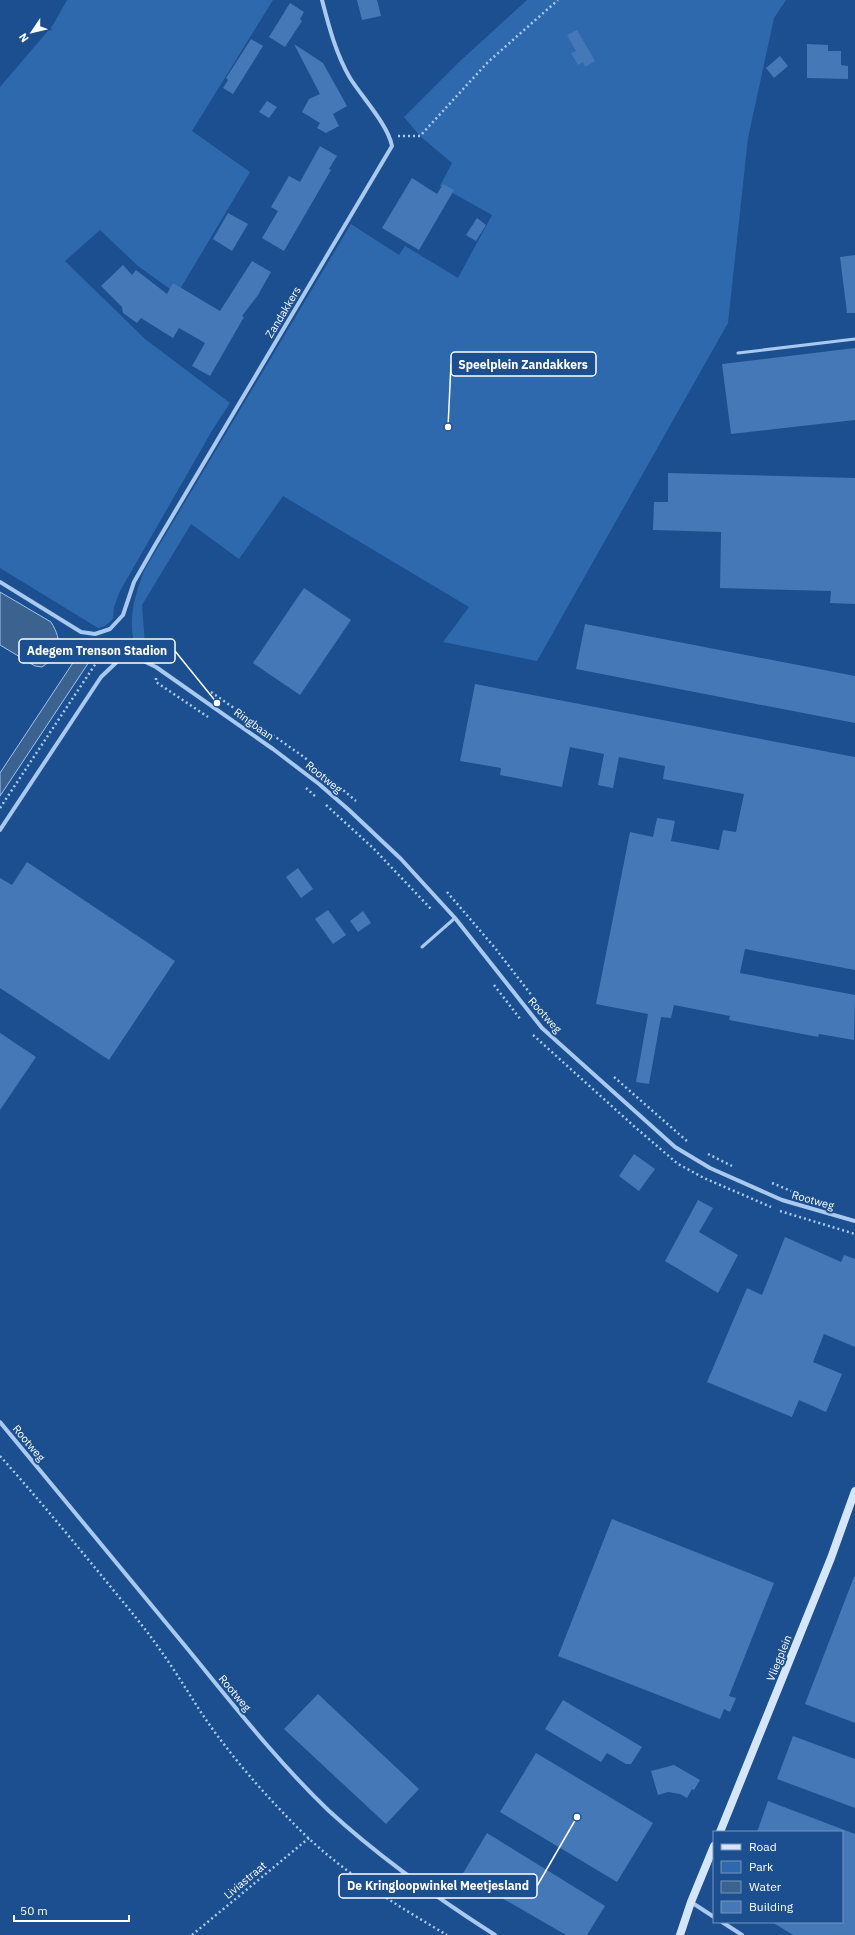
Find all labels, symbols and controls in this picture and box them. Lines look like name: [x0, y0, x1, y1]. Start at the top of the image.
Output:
north arrow: [12, 12, 52, 52]
text: N: [16, 30, 32, 45]
street label: Zandakkers: [262, 284, 304, 340]
callout: Speelplein Zandakkers: [451, 352, 596, 376]
text: Speelplein Zandakkers: [458, 357, 588, 372]
callout: Adegem Trenson Stadion: [19, 639, 175, 663]
text: Adegem Trenson Stadion: [27, 643, 167, 658]
street label: Ringbaan: [231, 705, 277, 743]
street label: Rootweg: [303, 758, 345, 796]
street label: Rootweg: [525, 994, 565, 1036]
street label: Rootweg: [790, 1187, 836, 1213]
street label: Rootweg: [10, 1422, 48, 1464]
street label: Vliegplein: [763, 1633, 795, 1683]
street label: Rootweg: [216, 1672, 254, 1714]
legend: [713, 1831, 843, 1923]
text: Road: [749, 1839, 777, 1854]
street label: Liviastraat: [221, 1858, 269, 1902]
text: Park: [749, 1859, 774, 1874]
callout: De Kringloopwinkel Meetjesland: [339, 1874, 537, 1898]
text: De Kringloopwinkel Meetjesland: [347, 1878, 529, 1893]
text: Water: [749, 1879, 782, 1894]
scale bar: [14, 1897, 129, 1923]
text: Building: [749, 1899, 794, 1914]
text: 50 m: [20, 1903, 48, 1918]

